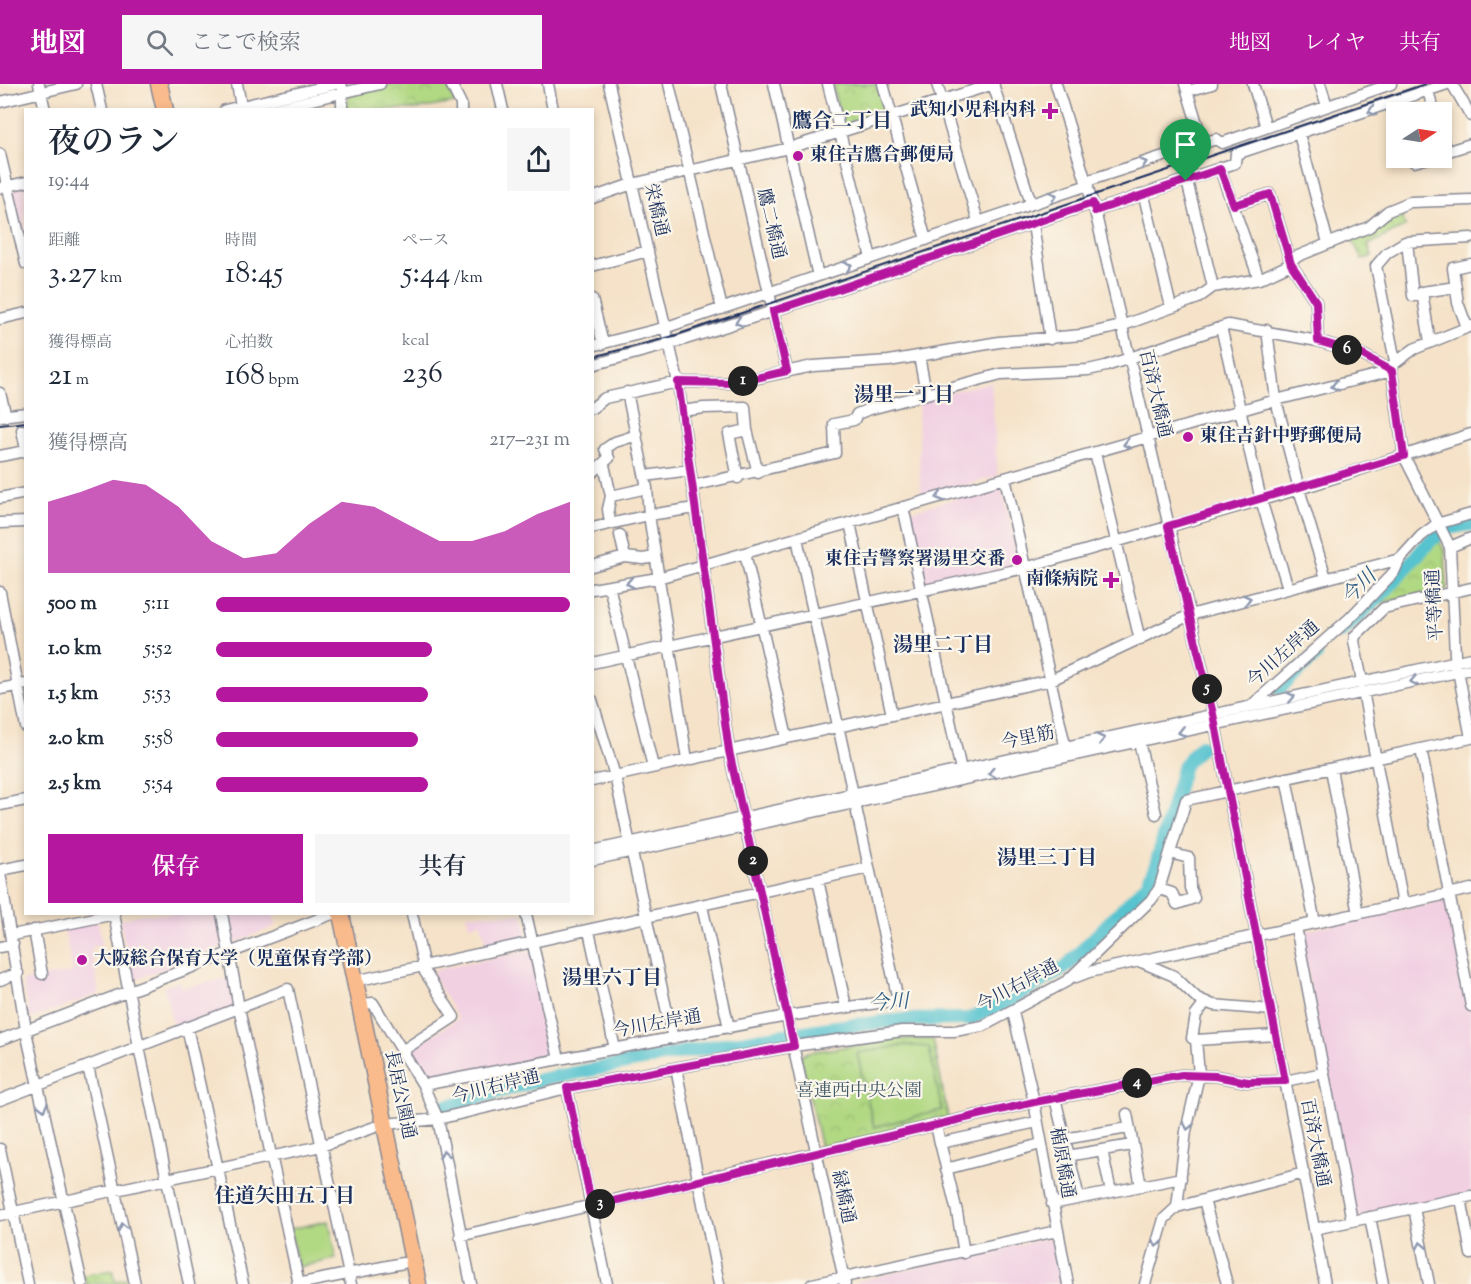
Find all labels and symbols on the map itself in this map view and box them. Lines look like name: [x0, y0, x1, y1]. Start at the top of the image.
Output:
place label: 武知小児科内科: [910, 98, 1036, 124]
marker: 武知小児科内科: [1041, 102, 1059, 120]
north arrow: [1386, 102, 1452, 168]
one-way arrow: [1367, 104, 1378, 116]
district label: 鷹合二丁目: [792, 108, 892, 137]
pin: [1160, 119, 1211, 181]
place label: 東住吉鷹合郵便局: [810, 143, 954, 169]
marker: 東住吉鷹合郵便局: [791, 149, 805, 163]
one-way arrow: [1137, 158, 1148, 170]
street label: 栄橋通: [636, 181, 674, 239]
street label: 鷹二橋通: [749, 186, 791, 262]
one-way arrow: [1047, 191, 1058, 204]
one-way arrow: [843, 260, 853, 273]
one-way arrow: [734, 315, 745, 327]
pin: 6: [1332, 335, 1362, 365]
street label: 百済大橋通: [1131, 347, 1177, 441]
pin: 1: [728, 366, 758, 396]
one-way arrow: [1330, 379, 1340, 392]
district label: 湯里一丁目: [854, 382, 954, 411]
place label: 東住吉針中野郵便局: [1200, 424, 1362, 450]
marker: 東住吉針中野郵便局: [1181, 430, 1195, 444]
one-way arrow: [1123, 437, 1133, 450]
one-way arrow: [935, 489, 945, 502]
place label: 東住吉警察署湯里交番: [825, 547, 1005, 573]
marker: 東住吉警察署湯里交番: [1010, 553, 1024, 567]
water label: 今川: [1336, 562, 1386, 612]
place label: 南條病院: [1026, 567, 1098, 593]
street label: 平等橋通: [1421, 568, 1451, 642]
marker: 南條病院: [1102, 571, 1120, 589]
one-way arrow: [626, 576, 635, 588]
one-way arrow: [1242, 594, 1252, 607]
street label: 今川左岸通: [1242, 615, 1326, 695]
district label: 湯里二丁目: [893, 632, 993, 661]
pin: 5: [1192, 674, 1222, 704]
one-way arrow: [1409, 674, 1419, 687]
one-way arrow: [1286, 691, 1296, 704]
street label: 今里筋: [999, 721, 1057, 757]
one-way arrow: [1178, 725, 1188, 738]
one-way arrow: [1096, 734, 1106, 747]
one-way arrow: [987, 766, 997, 779]
district label: 湯里三丁目: [997, 845, 1097, 874]
pin: 2: [738, 846, 768, 876]
place label: 大阪総合保育大学（児童保育学部）: [94, 947, 382, 973]
marker: 大阪総合保育大学（児童保育学部）: [75, 953, 89, 967]
street label: 今川右岸通: [972, 954, 1064, 1020]
district label: 湯里六丁目: [562, 965, 662, 994]
water label: 今川: [868, 988, 912, 1020]
street label: 今川左岸通: [610, 1004, 704, 1046]
street label: 長居公園通: [377, 1048, 421, 1142]
street label: 今川右岸通: [449, 1064, 543, 1112]
pin: 4: [1122, 1068, 1152, 1098]
park label: 喜連西中央公園: [796, 1079, 922, 1105]
street label: 百済大橋通: [1293, 1096, 1335, 1190]
one-way arrow: [36, 1102, 49, 1112]
one-way arrow: [1182, 1121, 1195, 1131]
street label: 楯原橋通: [1042, 1125, 1080, 1201]
one-way arrow: [438, 1149, 451, 1159]
street label: 緑橋通: [824, 1168, 860, 1226]
district label: 住道矢田五丁目: [215, 1183, 355, 1212]
pin: 3: [585, 1189, 615, 1219]
one-way arrow: [117, 1222, 130, 1232]
one-way arrow: [1152, 1237, 1164, 1248]
one-way arrow: [1416, 1241, 1428, 1251]

